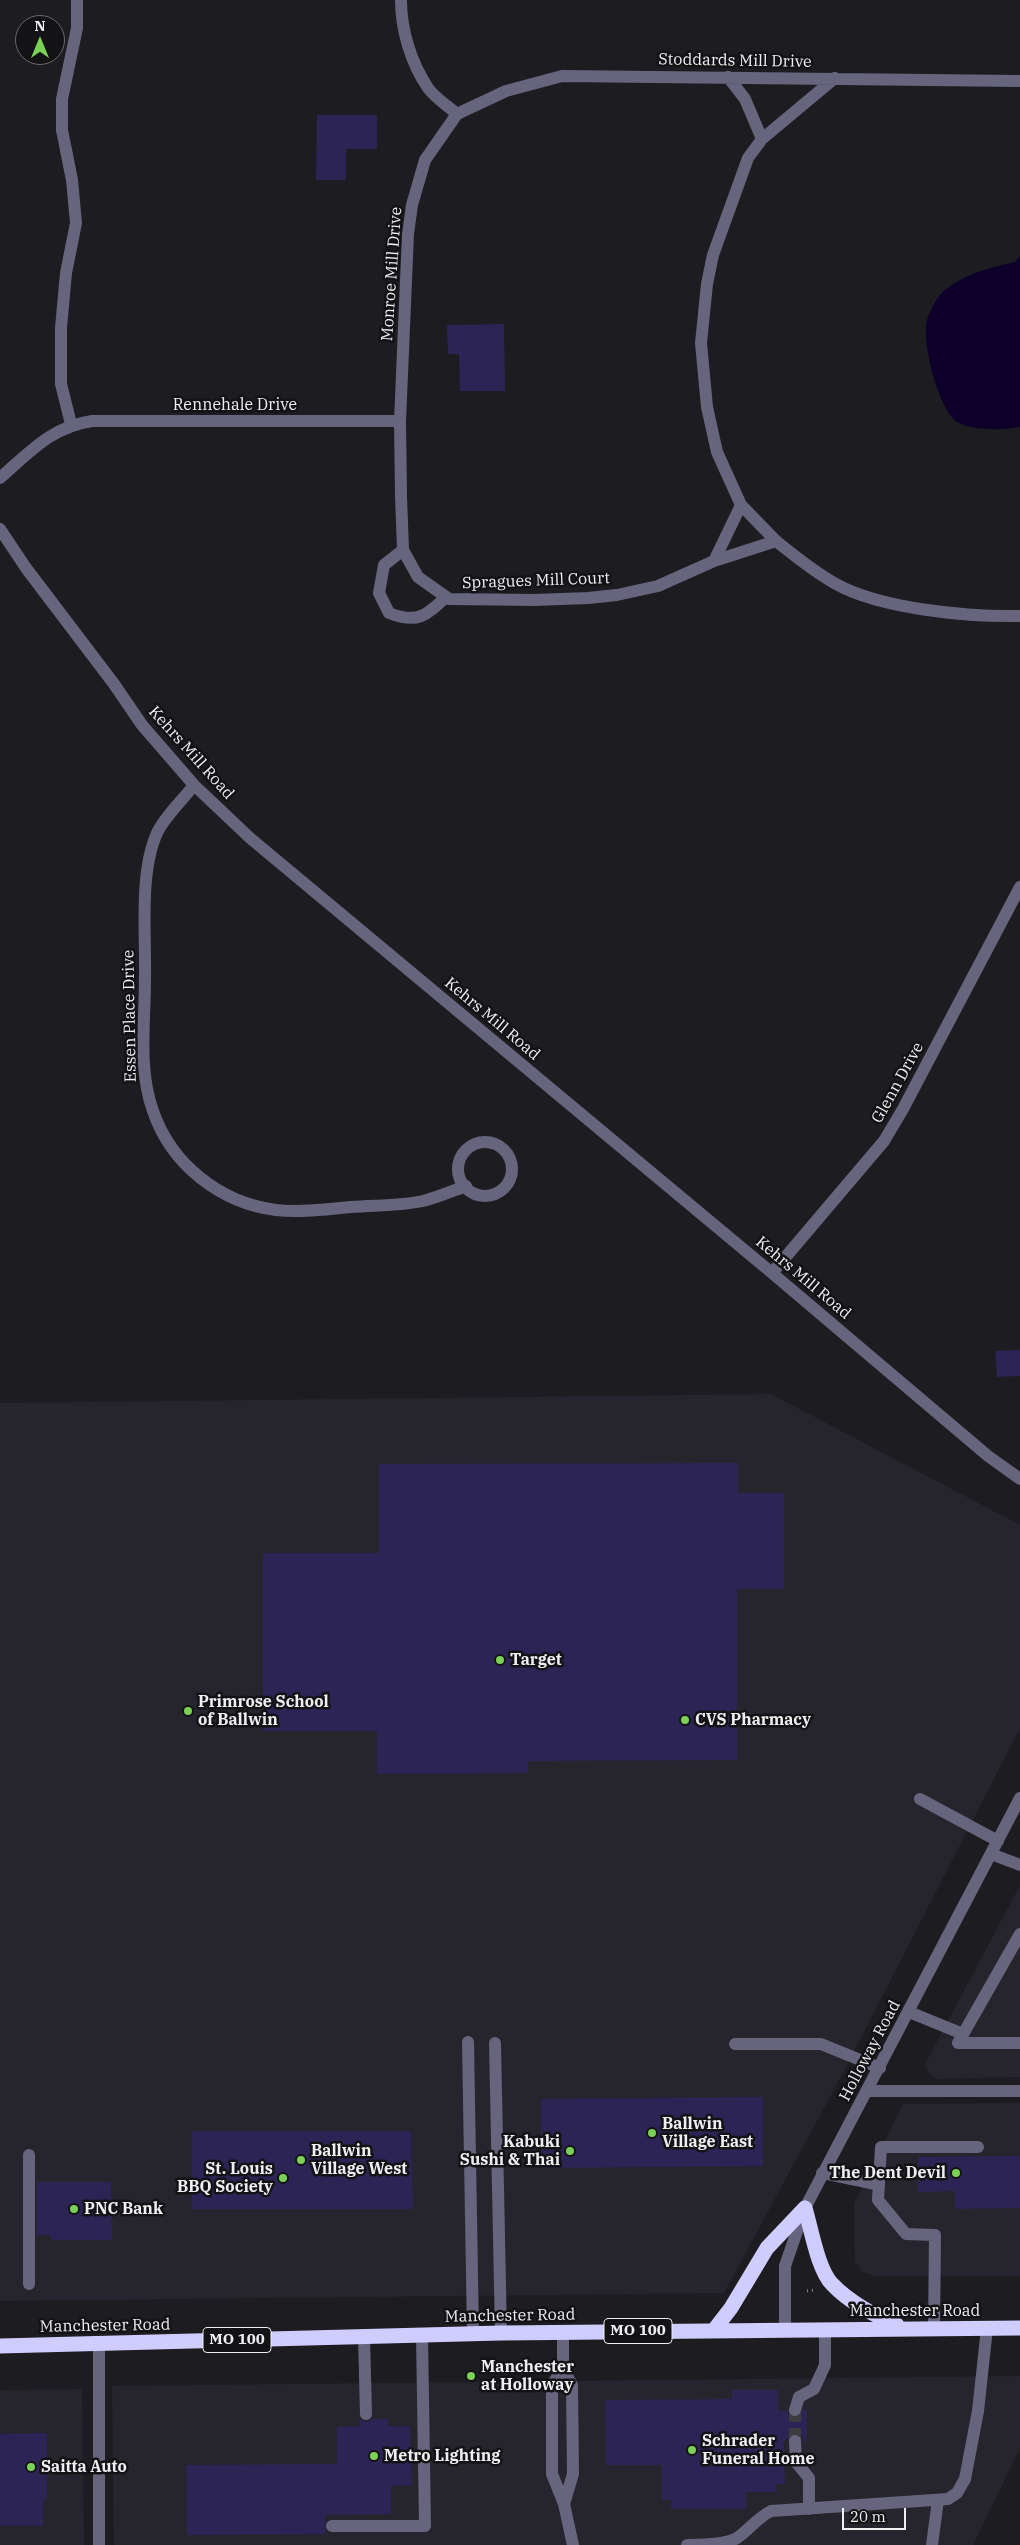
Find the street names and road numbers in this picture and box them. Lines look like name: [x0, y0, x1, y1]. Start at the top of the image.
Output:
street label: Stoddards Mill Drive: [658, 50, 812, 72]
street label: Monroe Mill Drive: [378, 206, 406, 342]
street label: Rennehale Drive: [173, 395, 297, 415]
street label: Spragues Mill Court: [462, 569, 610, 593]
street label: Kehrs Mill Road: [144, 703, 238, 803]
street label: Essen Place Drive: [119, 950, 141, 1082]
street label: Kehrs Mill Road: [440, 974, 544, 1064]
street label: Glenn Drive: [868, 1039, 928, 1127]
street label: Kehrs Mill Road: [751, 1233, 855, 1323]
street label: Holloway Road: [835, 1997, 905, 2105]
street label: Manchester Road: [850, 2301, 980, 2321]
street label: Manchester Road: [445, 2305, 575, 2327]
street label: Manchester Road: [40, 2315, 170, 2337]
road number: MO 100: [604, 2318, 672, 2344]
road number: MO 100: [203, 2328, 271, 2352]

